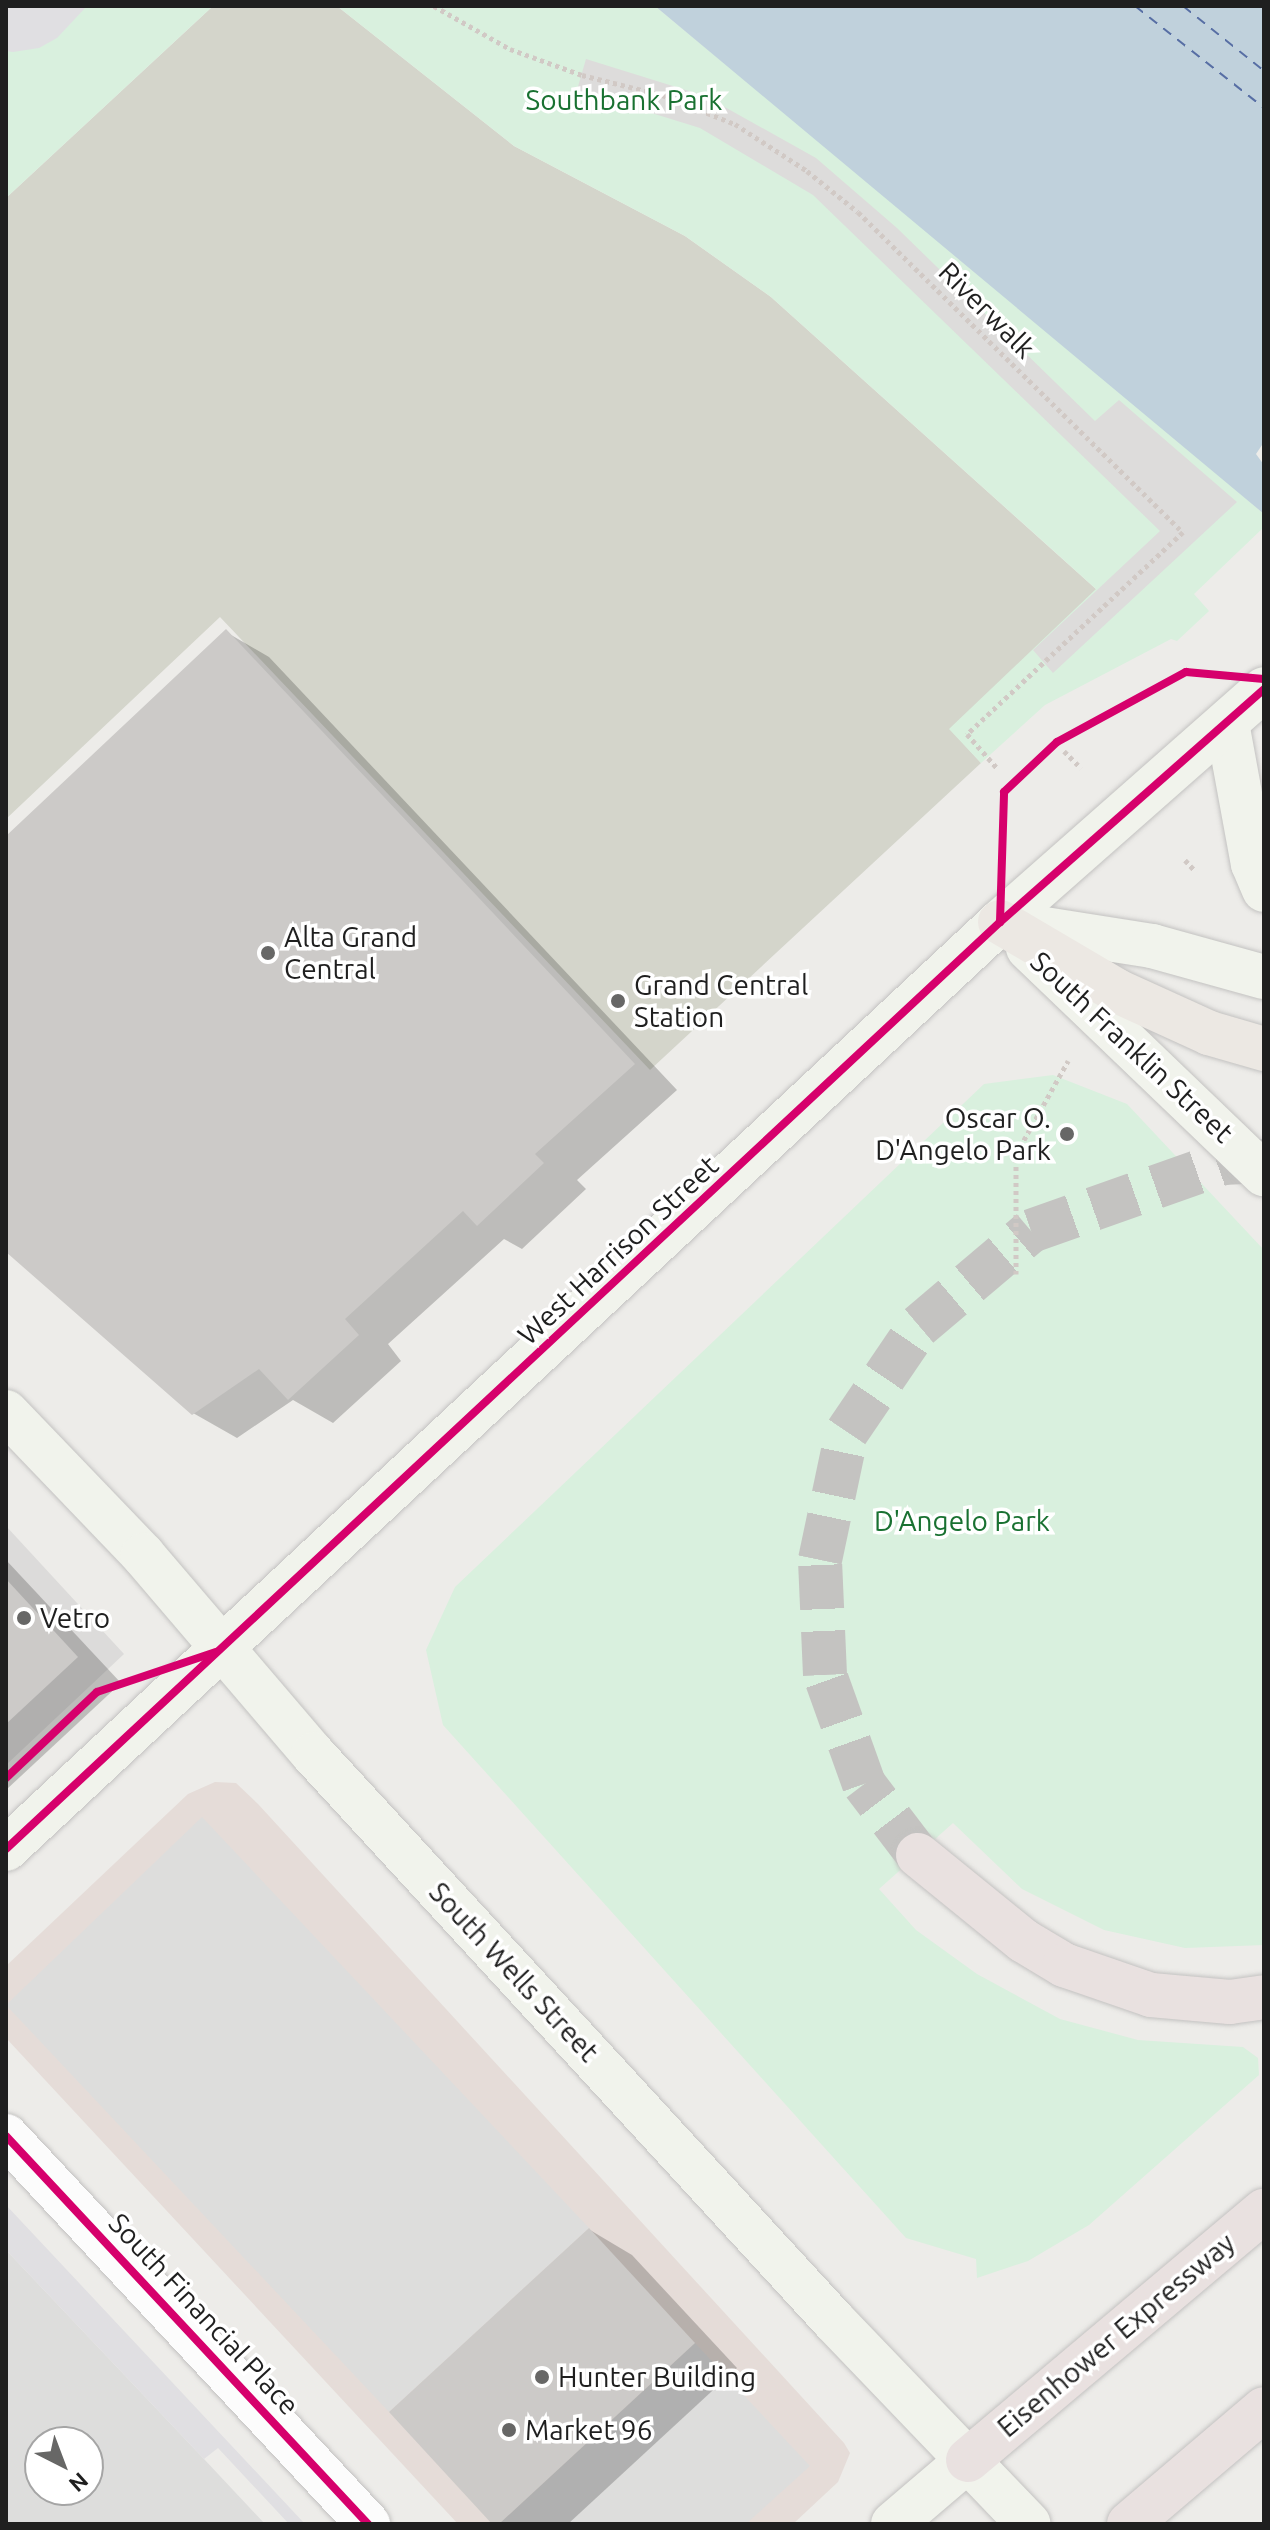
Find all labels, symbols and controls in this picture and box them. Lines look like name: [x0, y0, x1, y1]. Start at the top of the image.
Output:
park label: Southbank Park: [526, 83, 722, 117]
street label: Riverwalk: [932, 255, 1042, 365]
place label: Alta Grand Central: [284, 920, 417, 986]
marker: Alta Grand Central: [259, 944, 277, 962]
street label: South Franklin Street: [1024, 945, 1240, 1149]
place label: Grand Central Station: [634, 968, 808, 1034]
marker: Grand Central Station: [609, 992, 627, 1010]
place label: Oscar O. D'Angelo Park: [875, 1101, 1051, 1167]
marker: Oscar O. D'Angelo Park: [1058, 1125, 1076, 1143]
street label: West Harrison Street: [511, 1149, 725, 1351]
park label: D'Angelo Park: [874, 1504, 1050, 1538]
place label: Vetro: [40, 1601, 110, 1635]
marker: Vetro: [15, 1609, 33, 1627]
street label: South Wells Street: [422, 1875, 606, 2069]
street label: South Financial Place: [102, 2206, 306, 2422]
street label: Eisenhower Expressway: [991, 2226, 1241, 2444]
place label: Hunter Building: [558, 2360, 756, 2394]
marker: Hunter Building: [533, 2368, 551, 2386]
place label: Market 96: [525, 2413, 652, 2447]
marker: Market 96: [500, 2421, 518, 2439]
north arrow: [24, 2426, 104, 2506]
text: N: [65, 2468, 94, 2497]

